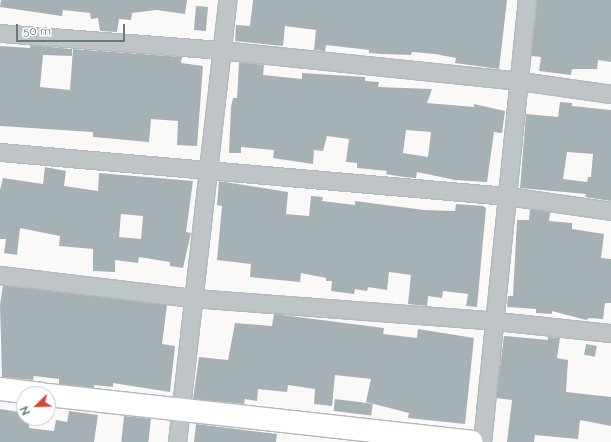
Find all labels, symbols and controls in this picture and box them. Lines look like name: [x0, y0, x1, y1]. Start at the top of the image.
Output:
scale bar: [18, 16, 127, 42]
text: 50 m: [23, 24, 51, 38]
north arrow: [16, 386, 56, 426]
text: N: [18, 404, 33, 417]

